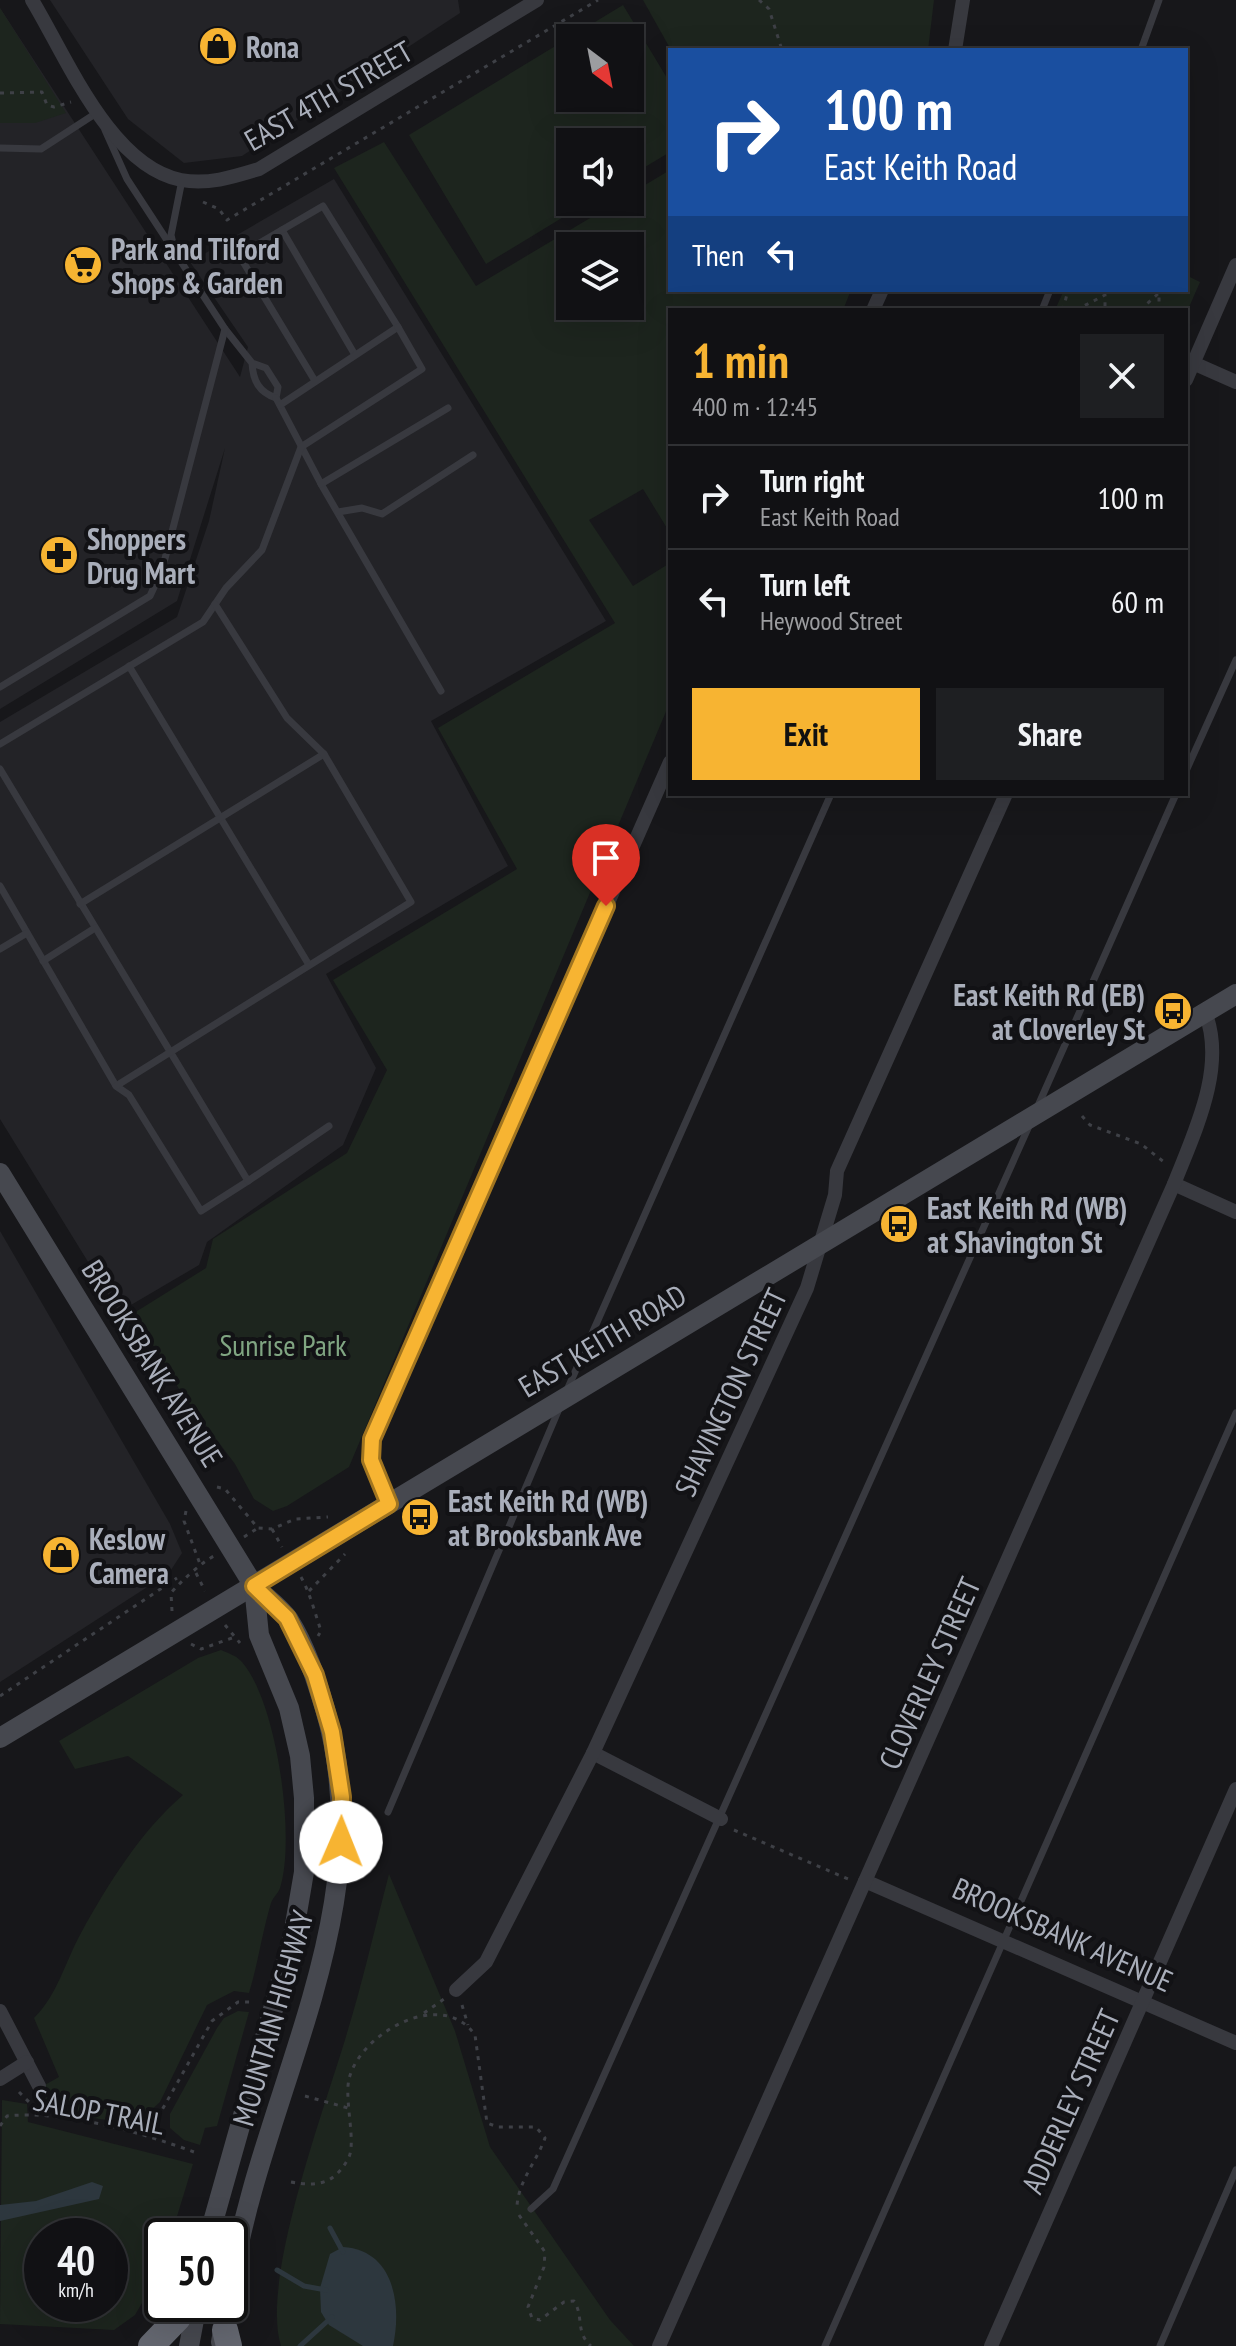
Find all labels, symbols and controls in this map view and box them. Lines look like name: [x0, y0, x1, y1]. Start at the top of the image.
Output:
north arrow: [556, 24, 644, 112]
map controls: [556, 24, 644, 320]
shop icon: Rona: [197, 25, 239, 67]
place label: Rona: [246, 27, 299, 66]
street label: EAST 4TH STREET: [237, 31, 419, 159]
text: 100 m: [824, 73, 953, 145]
icon: right: [692, 80, 796, 184]
button: sound: [556, 128, 644, 216]
text: East Keith Road: [824, 143, 1017, 190]
place label: Park and Tilford Shops & Garden: [111, 229, 283, 302]
button: layers: [556, 232, 644, 320]
icon: left: [760, 232, 804, 276]
text: Then: [692, 235, 744, 274]
supermarket icon: Park and Tilford Shops & Garden: [62, 244, 104, 286]
text: 1 min: [692, 329, 789, 391]
button: close: [1080, 334, 1164, 418]
text: 400 m · 12:45: [692, 390, 818, 423]
text: Turn right: [760, 461, 864, 500]
icon: right: [692, 475, 736, 519]
text: 100 m: [1098, 478, 1164, 517]
text: East Keith Road: [760, 500, 900, 533]
place label: Shoppers Drug Mart: [87, 519, 196, 592]
pharmacy icon: Shoppers Drug Mart: [38, 534, 80, 576]
text: Turn left: [760, 565, 850, 604]
icon: left: [692, 579, 736, 623]
text: 60 m: [1111, 582, 1164, 621]
text: Heywood Street: [760, 604, 902, 637]
button: Exit: [692, 688, 920, 780]
button: Share: [936, 688, 1164, 780]
pin: [572, 824, 640, 906]
icon: arrive: [584, 836, 628, 880]
place label: East Keith Rd (EB) at Cloverley St: [953, 975, 1145, 1048]
bus stop icon: East Keith Rd (EB) at Cloverley St: [1152, 990, 1194, 1032]
place label: East Keith Rd (WB) at Shavington St: [927, 1188, 1127, 1261]
bus stop icon: East Keith Rd (WB) at Shavington St: [878, 1203, 920, 1245]
street label: BROOKSBANK AVENUE: [74, 1252, 232, 1474]
street label: EAST KEITH ROAD: [511, 1275, 693, 1405]
street label: SHAVINGTON STREET: [665, 1282, 795, 1502]
park label: Sunrise Park: [219, 1325, 347, 1364]
place label: East Keith Rd (WB) at Brooksbank Ave: [448, 1481, 648, 1554]
bus stop icon: East Keith Rd (WB) at Brooksbank Ave: [399, 1496, 441, 1538]
place label: Keslow Camera: [89, 1519, 169, 1592]
shop icon: Keslow Camera: [40, 1534, 82, 1576]
street label: CLOVERLEY STREET: [869, 1571, 989, 1775]
position arrow: [299, 1800, 383, 1884]
street label: BROOKSBANK AVENUE: [947, 1868, 1179, 2000]
street label: MOUNTAIN HIGHWAY: [223, 1905, 321, 2130]
street label: ADDERLEY STREET: [1012, 2003, 1128, 2199]
street label: SALOP TRAIL: [30, 2079, 169, 2143]
speed limit sign: 50: [144, 2218, 248, 2322]
text: 40: [57, 2234, 95, 2286]
text: km/h: [58, 2277, 94, 2303]

